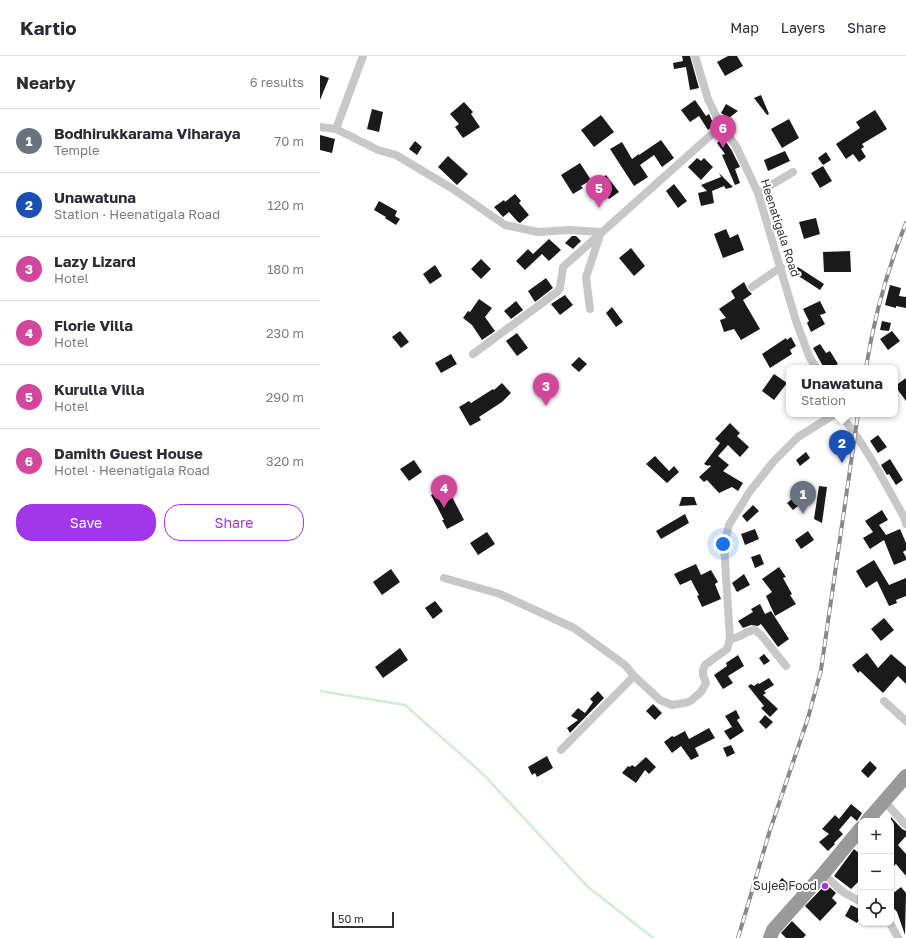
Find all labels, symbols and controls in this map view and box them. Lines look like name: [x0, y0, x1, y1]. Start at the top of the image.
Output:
text: Kartio: [20, 16, 77, 39]
text: Map: [730, 19, 759, 36]
text: Layers: [781, 19, 825, 36]
text: Share: [847, 19, 886, 36]
text: Nearby: [16, 72, 76, 93]
text: 6 results: [250, 74, 304, 90]
pin: 6: [710, 115, 736, 148]
text: Bodhirukkarama Viharaya: [54, 124, 240, 142]
text: 1: [26, 133, 32, 149]
text: 70 m: [274, 133, 304, 149]
text: Temple: [54, 142, 100, 158]
pin: 5: [586, 175, 612, 208]
street label: Heenatigala Road: [758, 177, 803, 279]
text: Unawatuna: [54, 188, 136, 206]
text: 2: [25, 197, 33, 213]
text: 120 m: [267, 197, 304, 213]
text: Station · Heenatigala Road: [54, 206, 220, 222]
text: Lazy Lizard: [54, 252, 136, 270]
text: 3: [25, 261, 33, 277]
text: 180 m: [267, 261, 304, 277]
text: Hotel: [54, 270, 89, 286]
text: Florie Villa: [54, 316, 133, 334]
text: 4: [25, 325, 33, 341]
text: 230 m: [266, 325, 304, 341]
text: Hotel: [54, 334, 89, 350]
popup: [786, 365, 898, 417]
pin: 3: [533, 373, 559, 406]
text: Unawatuna: [801, 374, 883, 392]
text: Kurulla Villa: [54, 380, 144, 398]
text: 5: [25, 389, 33, 405]
text: 290 m: [266, 389, 304, 405]
text: Station: [801, 392, 846, 408]
text: Hotel: [54, 398, 89, 414]
pin: 2: [829, 430, 855, 463]
text: Damith Guest House: [54, 444, 203, 462]
text: 6: [25, 453, 33, 469]
text: 320 m: [266, 453, 304, 469]
text: Hotel · Heenatigala Road: [54, 462, 210, 478]
pin: 4: [431, 475, 457, 508]
pin: 1: [790, 481, 816, 514]
button: Save: [16, 504, 156, 541]
button: Share: [164, 504, 304, 541]
your location: [713, 534, 733, 554]
map controls: [858, 818, 894, 926]
button: +: [858, 818, 894, 854]
button: −: [858, 854, 894, 890]
place label: Sujee Food: [753, 878, 817, 893]
marker: Sujee Food: [820, 881, 830, 891]
button: locate: [858, 890, 894, 926]
scale bar: [332, 910, 394, 929]
text: 50 m: [338, 912, 364, 925]

